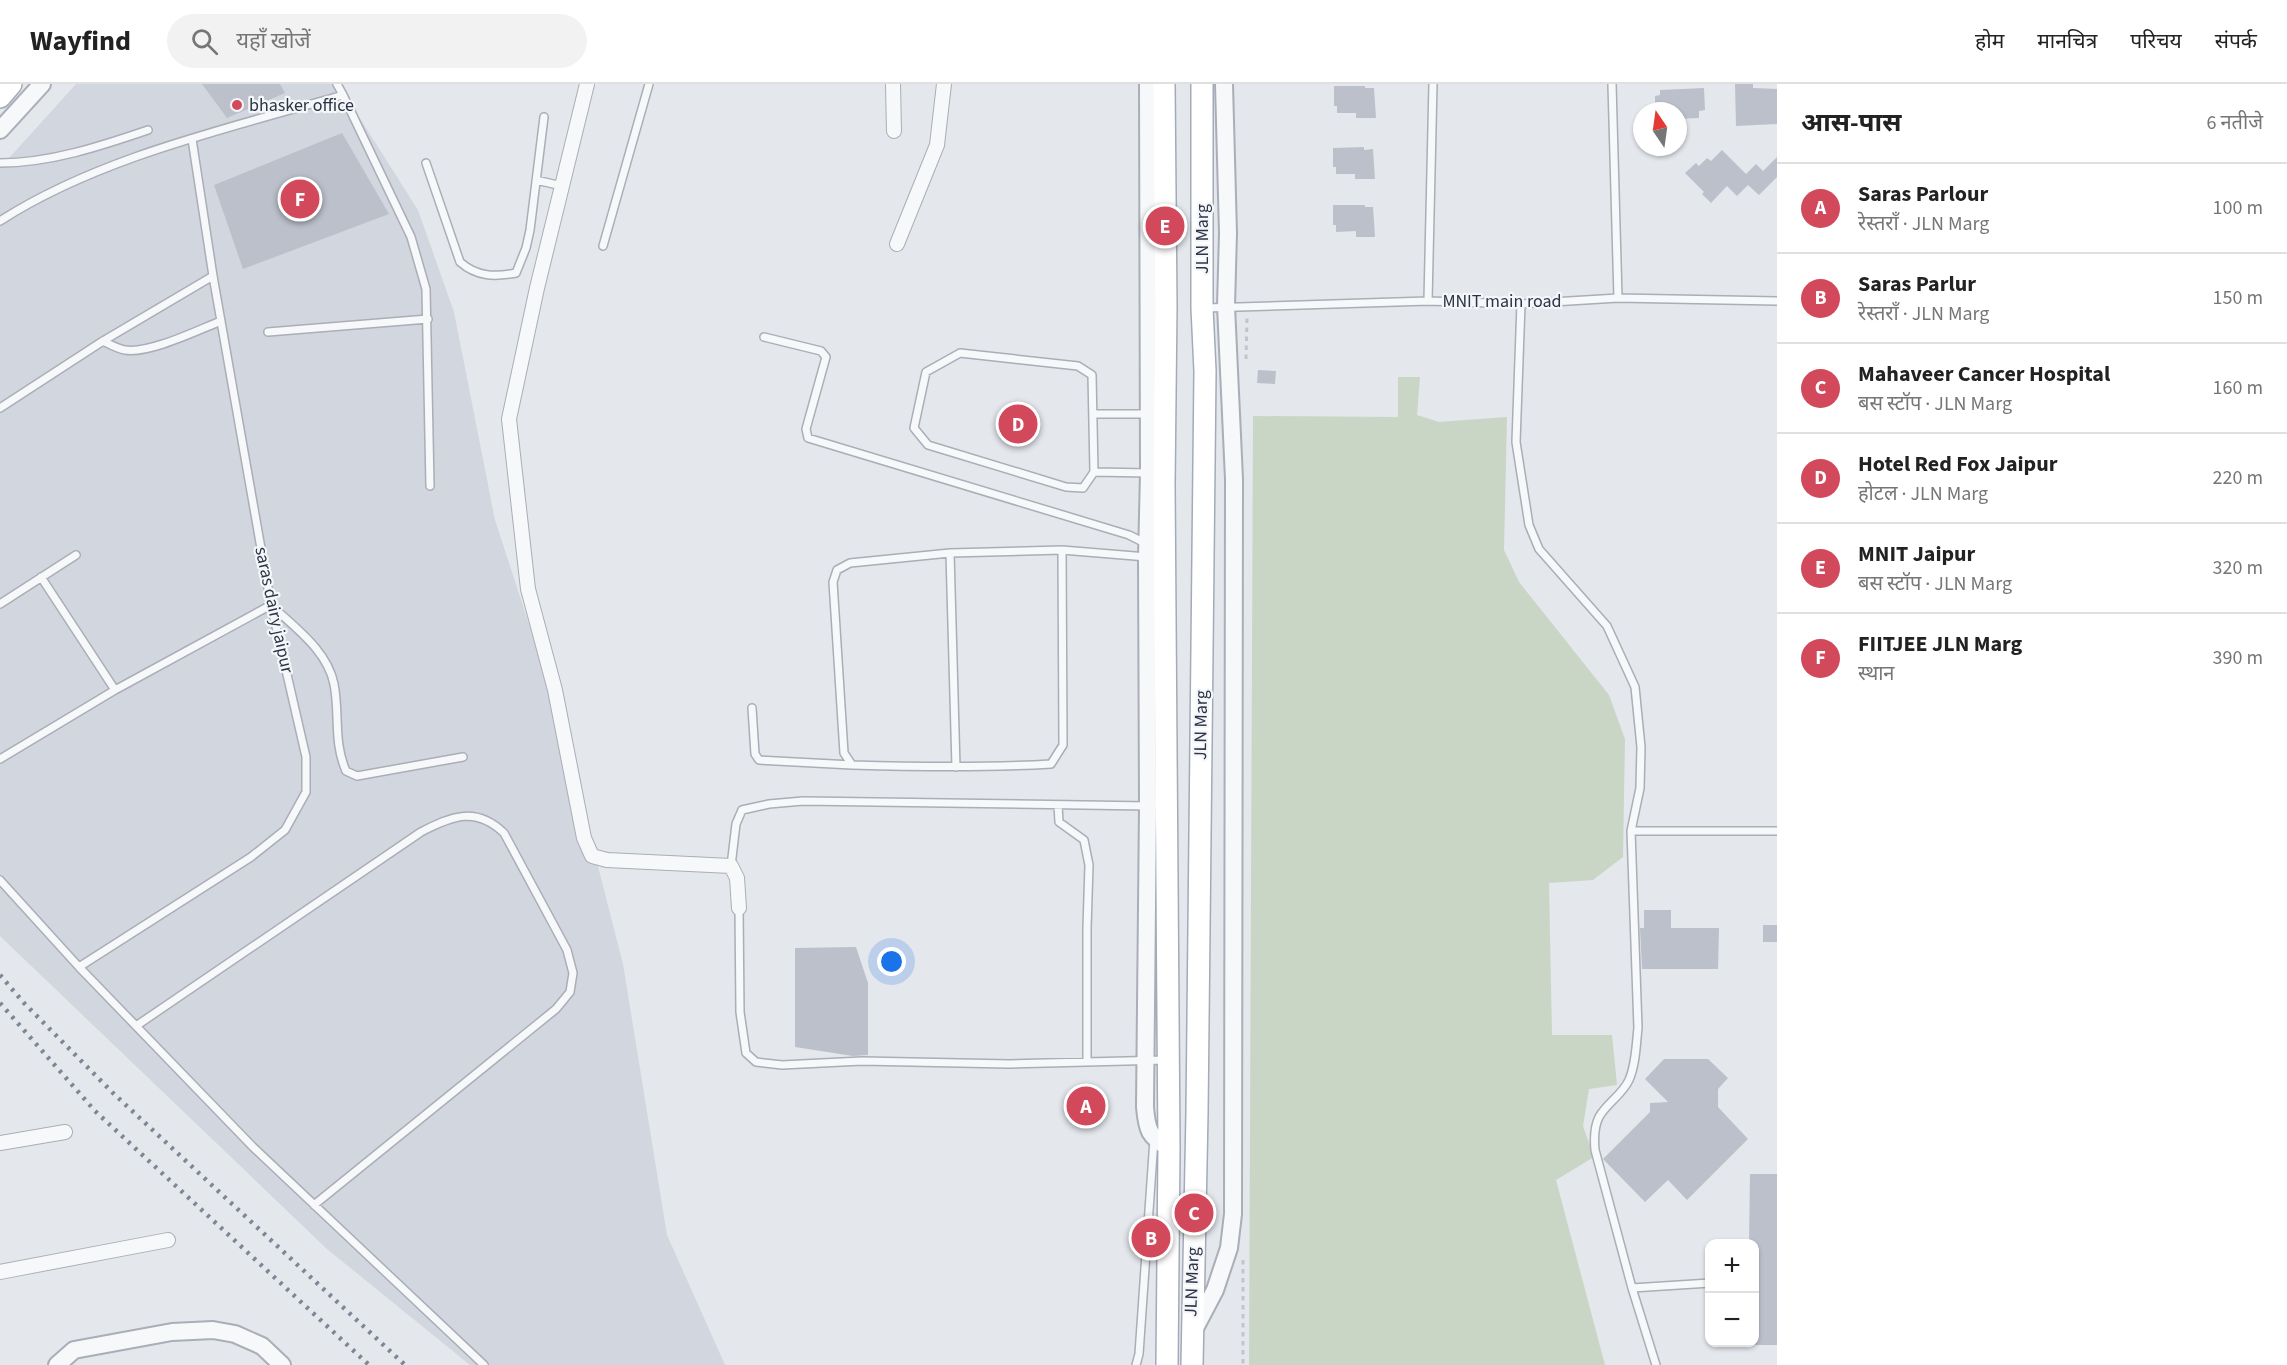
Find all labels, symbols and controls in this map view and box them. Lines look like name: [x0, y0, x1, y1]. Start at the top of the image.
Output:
search box: [167, 14, 587, 68]
text: Wayfind: [30, 21, 131, 61]
icon: search: [188, 25, 221, 58]
text: यहाँ खोजें: [236, 25, 311, 57]
text: होम: [1975, 26, 2004, 56]
text: मानचित्र: [2037, 26, 2097, 56]
text: परिचय: [2130, 26, 2182, 56]
text: संपर्क: [2215, 26, 2257, 56]
place label: bhasker office: [249, 93, 354, 118]
marker: bhasker office: [230, 98, 244, 112]
north arrow: [1633, 102, 1687, 156]
text: आस-पास: [1801, 104, 1901, 141]
text: 6 नतीजे: [2207, 109, 2263, 137]
pin: F: [280, 176, 320, 222]
text: Saras Parlour: [1858, 178, 1988, 210]
text: A: [1815, 194, 1826, 222]
text: 100 m: [2213, 194, 2263, 222]
pin: E: [1146, 204, 1184, 248]
street label: JLN Marg: [1190, 204, 1215, 274]
text: रेस्तराँ · JLN Marg: [1858, 210, 1989, 238]
text: Saras Parlur: [1858, 268, 1976, 300]
text: B: [1814, 284, 1827, 312]
text: 150 m: [2213, 284, 2263, 312]
street label: MNIT main road: [1442, 289, 1562, 314]
text: रेस्तराँ · JLN Marg: [1858, 300, 1989, 328]
text: Mahaveer Cancer Hospital: [1858, 358, 2110, 390]
text: C: [1815, 374, 1826, 402]
text: 160 m: [2213, 374, 2263, 402]
text: बस स्टॉप · JLN Marg: [1858, 390, 2012, 418]
pin: D: [998, 402, 1038, 446]
text: Hotel Red Fox Jaipur: [1858, 448, 2057, 480]
text: D: [1814, 464, 1827, 492]
text: 220 m: [2213, 464, 2263, 492]
text: होटल · JLN Marg: [1858, 480, 1988, 508]
text: MNIT Jaipur: [1858, 538, 1975, 570]
street label: saras dairy jaipur: [248, 544, 300, 676]
text: E: [1815, 554, 1826, 582]
text: 320 m: [2213, 554, 2263, 582]
text: बस स्टॉप · JLN Marg: [1858, 570, 2012, 598]
text: FIITJEE JLN Marg: [1858, 628, 2022, 660]
text: F: [1815, 644, 1826, 672]
text: 390 m: [2213, 644, 2263, 672]
text: स्थान: [1858, 660, 1894, 688]
street label: JLN Marg: [1188, 690, 1214, 760]
your location: [877, 947, 906, 976]
pin: A: [1066, 1084, 1106, 1128]
pin: C: [1174, 1190, 1214, 1236]
pin: B: [1132, 1216, 1170, 1260]
map controls: [1705, 1239, 1759, 1347]
button: +: [1705, 1239, 1759, 1293]
street label: JLN Marg: [1178, 1247, 1206, 1317]
button: −: [1705, 1293, 1759, 1347]

